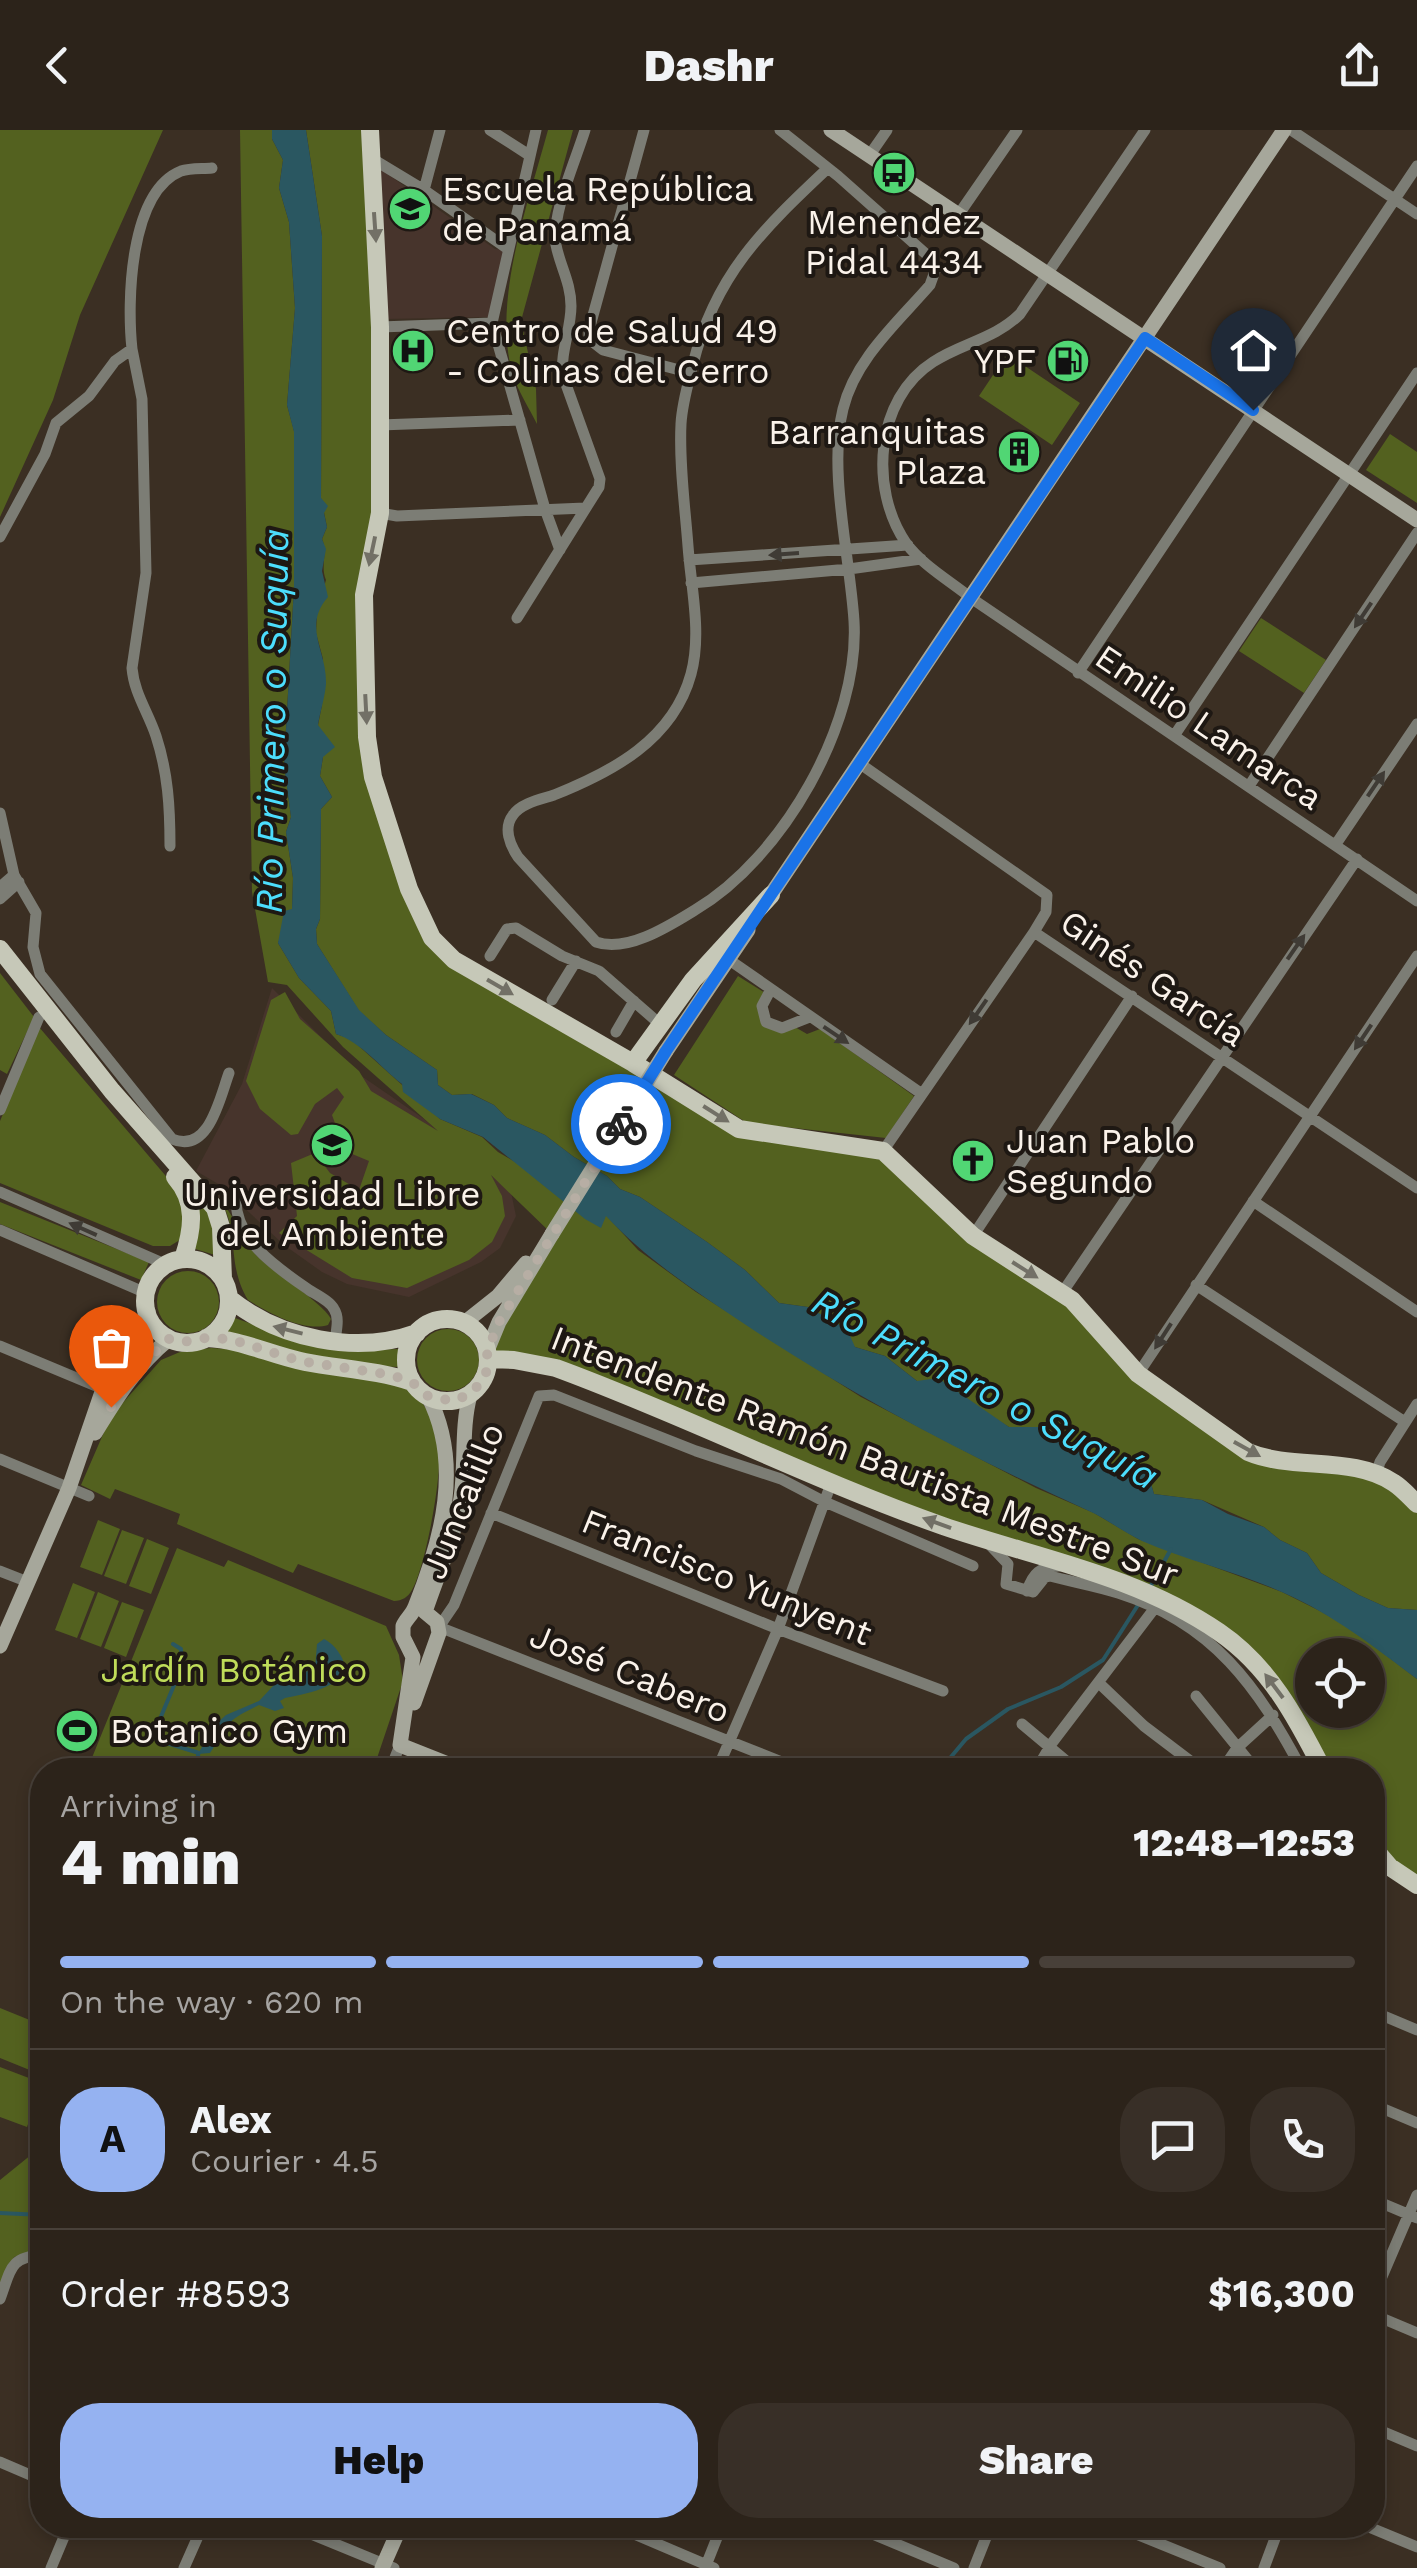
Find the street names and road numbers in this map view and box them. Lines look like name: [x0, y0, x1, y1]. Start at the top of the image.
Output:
street label: Emilio Lamarca: [1087, 635, 1331, 819]
street label: Ginés García: [1052, 901, 1254, 1055]
street label: Intendente Ramón Bautista Mestre Sur: [545, 1317, 1185, 1595]
street label: Juncalillo: [413, 1417, 513, 1585]
street label: Francisco Yunyent: [576, 1500, 878, 1654]
street label: José Cabero: [524, 1614, 736, 1732]

